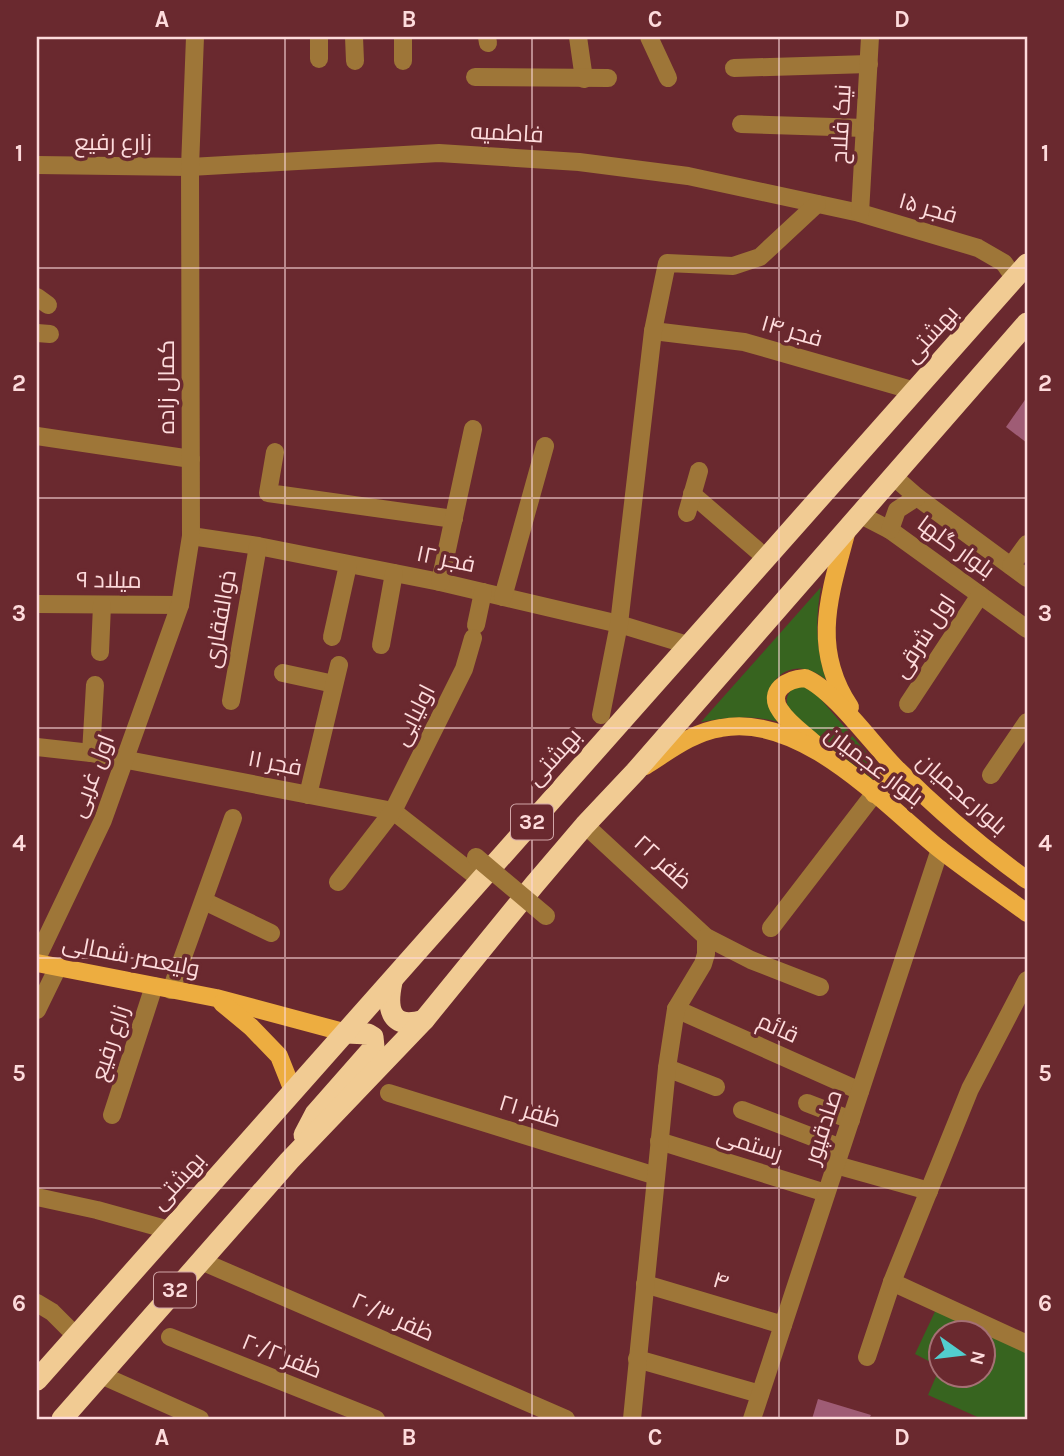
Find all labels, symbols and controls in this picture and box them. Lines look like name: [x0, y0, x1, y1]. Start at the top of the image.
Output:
text: A: [155, 6, 169, 33]
text: B: [402, 6, 416, 33]
text: C: [648, 6, 662, 33]
text: D: [894, 6, 910, 33]
street label: نیک فلاح: [825, 83, 859, 165]
street label: فاطمیه: [470, 118, 544, 148]
street label: زارع رفیع: [74, 129, 152, 158]
text: 1: [15, 140, 23, 167]
text: 1: [1041, 140, 1049, 167]
street label: فجر ۱۵: [896, 187, 960, 229]
street label: بهشتی: [898, 300, 964, 368]
street label: فجر ۱۴: [758, 309, 826, 353]
street label: کمال زاده: [153, 340, 180, 434]
text: 2: [12, 370, 26, 397]
text: 2: [1038, 370, 1052, 397]
street label: بلوار گلها: [912, 510, 1000, 584]
street label: فجر ۱۲: [414, 540, 478, 578]
street label: میلاد ۹: [76, 566, 142, 594]
street label: ذوالفقاری: [198, 568, 242, 670]
street label: اول شرقی: [887, 589, 961, 683]
text: 3: [12, 600, 26, 627]
text: 3: [1038, 600, 1052, 627]
street label: اولیایی: [387, 680, 441, 750]
street label: بلوار عجمیان: [820, 720, 928, 812]
street label: بهشتی: [521, 723, 587, 791]
street label: اول غربی: [64, 731, 120, 821]
street label: فجر ۱۱: [246, 745, 304, 781]
street label: بلوارعجمیان: [911, 748, 1013, 840]
road number: 32: [511, 804, 553, 840]
street label: ظفر ۲۲: [629, 829, 697, 895]
text: 4: [12, 830, 26, 857]
text: 4: [1038, 830, 1052, 857]
street label: ولیعصر شمالی: [60, 929, 202, 983]
street label: زارع رفیع: [85, 1002, 137, 1085]
street label: قائم: [752, 1007, 803, 1051]
text: 5: [12, 1060, 26, 1087]
text: 5: [1038, 1060, 1052, 1087]
street label: صادقپور: [798, 1086, 848, 1170]
street label: ظفر ۲۱: [496, 1089, 564, 1133]
street label: رستمی: [714, 1121, 786, 1167]
street label: بهشتی: [145, 1147, 211, 1215]
street label: ۴: [710, 1266, 732, 1296]
road number: 32: [154, 1272, 196, 1308]
street label: ظفر ۲۰/۳: [348, 1287, 438, 1347]
text: 6: [12, 1290, 26, 1317]
text: 6: [1038, 1290, 1052, 1317]
north arrow: [928, 1320, 998, 1390]
street label: ظفر ۲۰/۲: [238, 1328, 326, 1384]
text: N: [965, 1349, 990, 1367]
text: A: [155, 1424, 169, 1451]
text: B: [402, 1424, 416, 1451]
text: C: [648, 1424, 662, 1451]
text: D: [894, 1424, 910, 1451]

